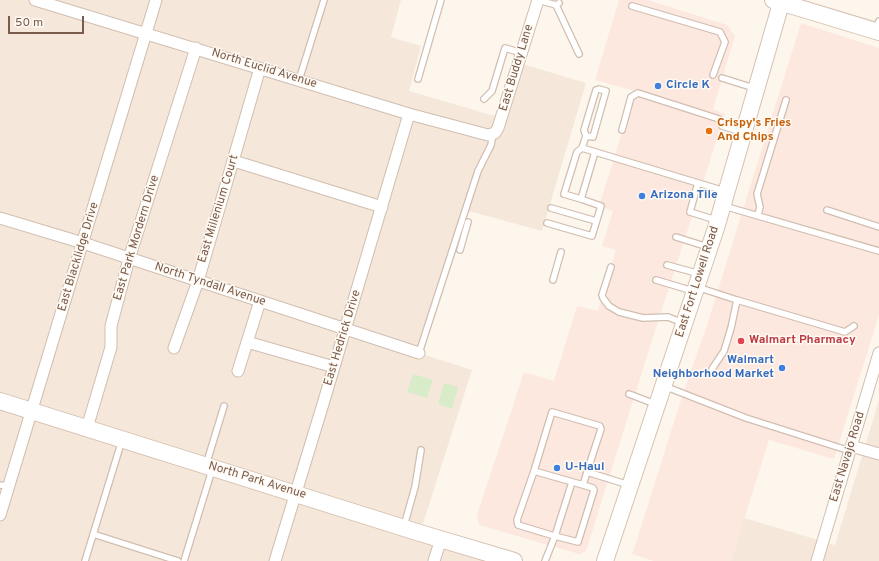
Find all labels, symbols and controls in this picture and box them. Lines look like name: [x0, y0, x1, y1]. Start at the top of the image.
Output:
scale bar: [10, 8, 86, 34]
text: 50 m: [15, 15, 43, 31]
street label: East Buddy Lane: [497, 23, 537, 113]
street label: North Euclid Avenue: [209, 46, 319, 92]
place label: Circle K: [666, 79, 710, 93]
marker: Circle K: [653, 81, 663, 91]
place label: Crispy's Fries And Chips: [717, 117, 791, 145]
marker: Crispy's Fries And Chips: [704, 126, 714, 136]
street label: East Millenium Court: [196, 153, 242, 265]
street label: East Park Mordern Drive: [111, 173, 163, 303]
place label: Arizona Tile: [650, 189, 718, 203]
marker: Arizona Tile: [637, 191, 647, 201]
street label: East Blacklidge Drive: [56, 201, 102, 313]
street label: East Fort Lowell Road: [673, 225, 723, 339]
street label: North Tyndall Avenue: [153, 260, 267, 310]
street label: East Hedrick Drive: [322, 288, 364, 388]
place label: Walmart Pharmacy: [749, 334, 856, 348]
marker: Walmart Pharmacy: [736, 336, 746, 346]
place label: Walmart Neighborhood Market: [653, 354, 774, 382]
marker: Walmart Neighborhood Market: [777, 363, 787, 373]
street label: East Navajo Road: [827, 410, 869, 504]
street label: North Park Avenue: [206, 459, 308, 503]
place label: U-Haul: [565, 461, 604, 475]
marker: U-Haul: [552, 463, 562, 473]

